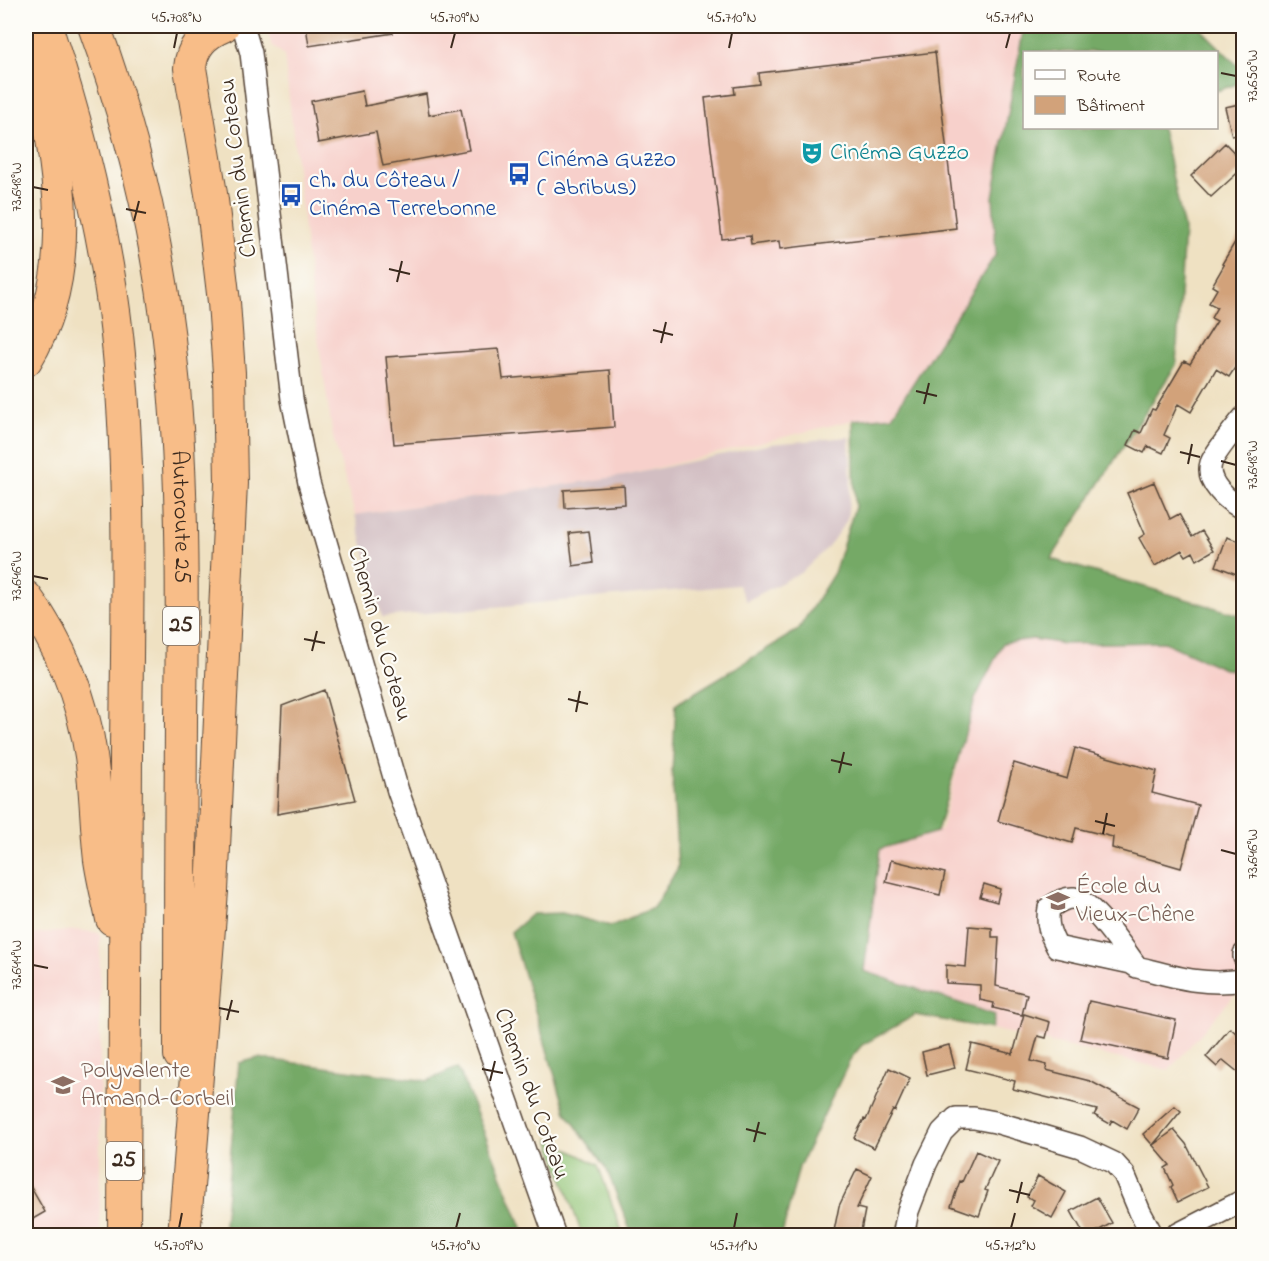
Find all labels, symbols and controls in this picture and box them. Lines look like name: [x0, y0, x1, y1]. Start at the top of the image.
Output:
text: 45.708°N: [152, 7, 202, 29]
text: 45.709°N: [430, 7, 480, 29]
text: 45.710°N: [707, 7, 757, 29]
text: 45.711°N: [986, 7, 1034, 29]
text: 73.650°W: [1242, 50, 1264, 102]
legend: [1023, 51, 1218, 129]
text: Route: [1077, 64, 1122, 90]
street label: Chemin du Coteau: [211, 76, 267, 260]
text: Bâtiment: [1076, 94, 1145, 120]
place label: Cinéma Guzzo: [830, 136, 969, 171]
theatre icon: Cinéma Guzzo: [799, 140, 825, 166]
place label: Cinéma Guzzo ( abribus): [537, 143, 676, 206]
bus stop icon: Cinéma Guzzo ( abribus): [506, 161, 532, 187]
text: 73.648°W: [6, 162, 28, 212]
place label: ch. du Côteau / Cinéma Terrebonne: [309, 164, 497, 227]
bus stop icon: ch. du Côteau / Cinéma Terrebonne: [278, 182, 304, 208]
text: 73.648°W: [1242, 440, 1264, 490]
street label: Autoroute 25: [161, 450, 199, 584]
street label: Chemin du Coteau: [337, 542, 421, 726]
text: 73.646°W: [6, 551, 28, 601]
road number: 25: [163, 607, 199, 645]
text: 73.646°W: [1242, 829, 1264, 879]
place label: École du Vieux-Chêne: [1075, 870, 1195, 933]
school or university icon: École du Vieux-Chêne: [1045, 888, 1071, 914]
text: 73.644°W: [6, 940, 28, 990]
street label: Chemin du Coteau: [484, 1003, 578, 1185]
place label: Polyvalente Armand-Corbeil: [81, 1054, 234, 1117]
school or university icon: Polyvalente Armand-Corbeil: [50, 1072, 76, 1098]
road number: 25: [106, 1142, 142, 1180]
text: 45.709°N: [154, 1235, 204, 1257]
text: 45.710°N: [431, 1235, 481, 1257]
text: 45.711°N: [710, 1235, 758, 1257]
text: 45.712°N: [986, 1235, 1036, 1257]

